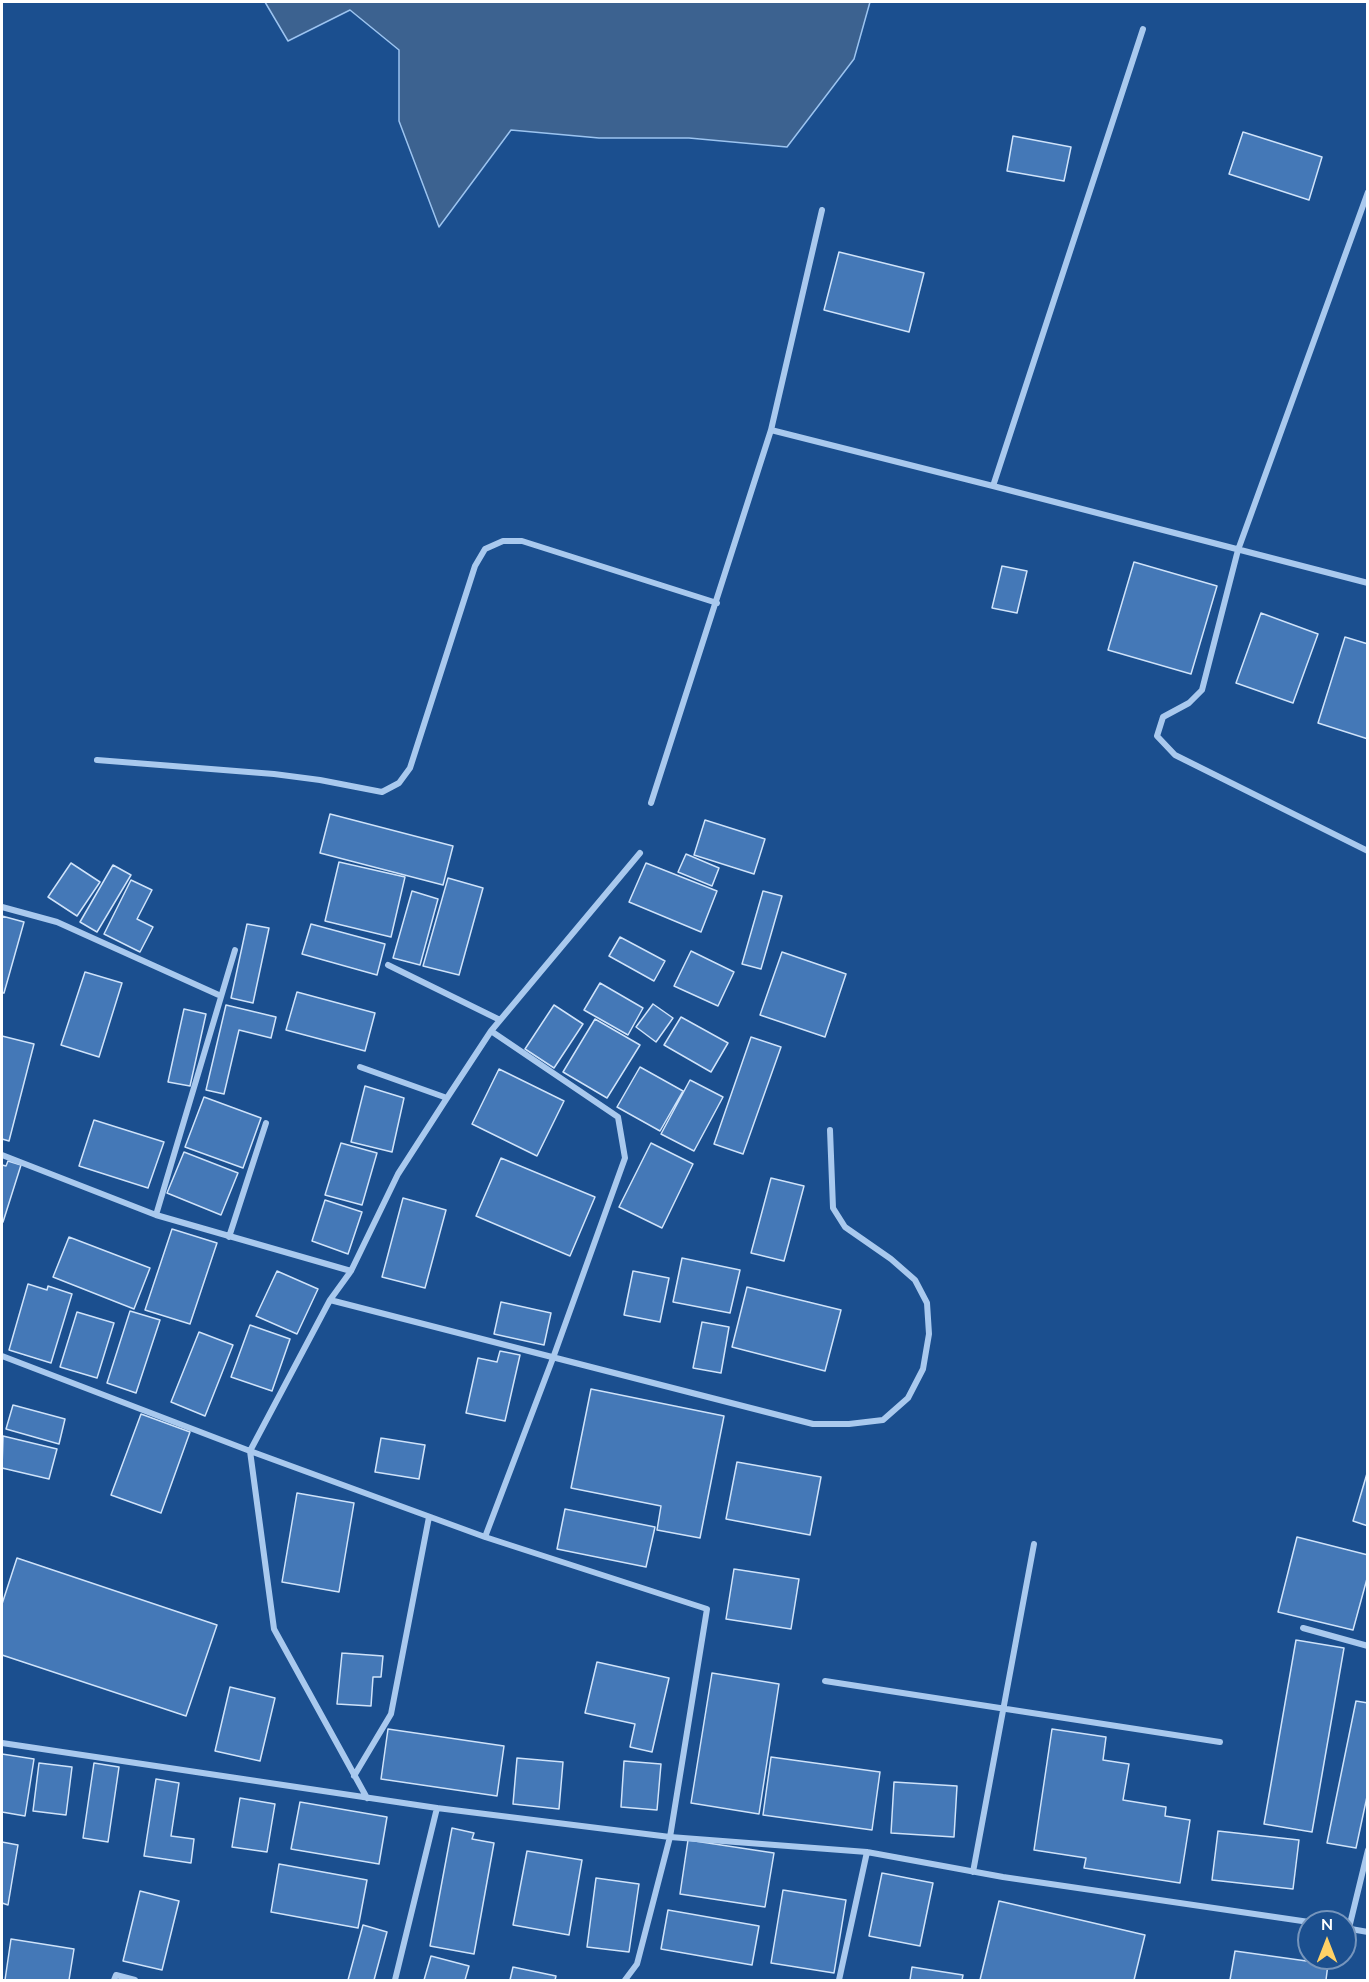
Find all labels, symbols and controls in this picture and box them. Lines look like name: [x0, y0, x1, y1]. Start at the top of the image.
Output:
north arrow: [1297, 1910, 1357, 1970]
text: N: [1321, 1914, 1333, 1934]

